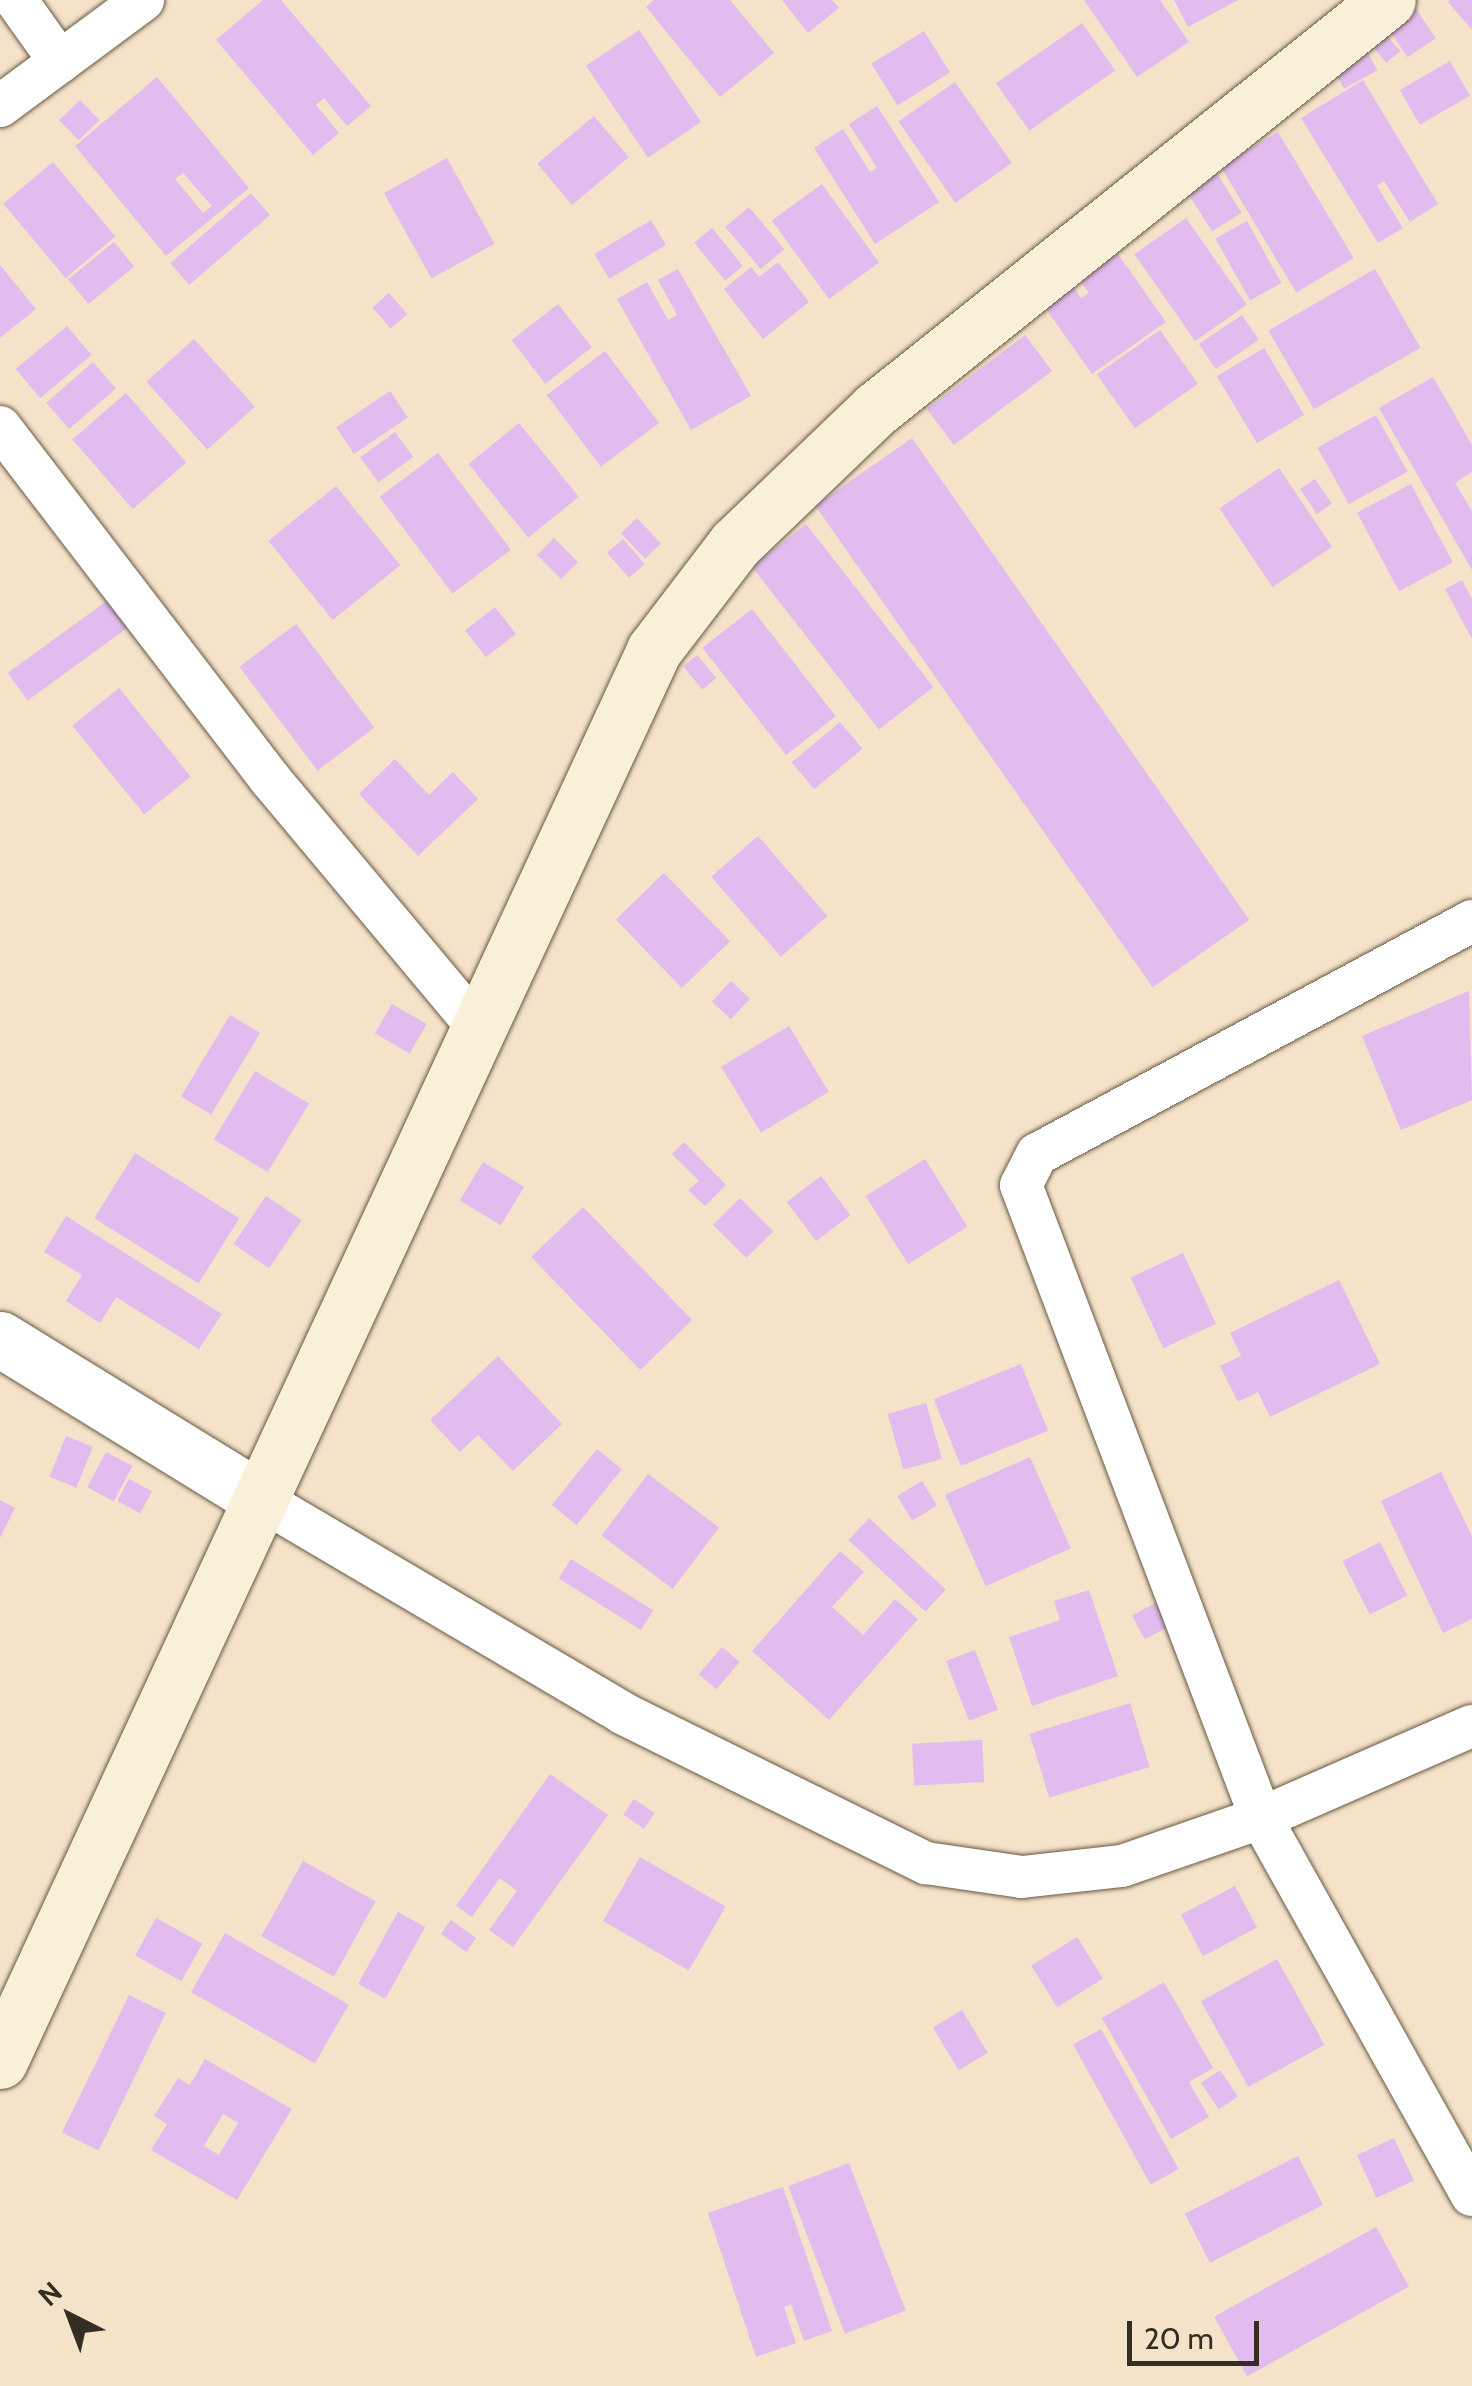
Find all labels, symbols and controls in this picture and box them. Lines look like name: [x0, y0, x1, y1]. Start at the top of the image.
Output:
north arrow: [20, 2266, 120, 2366]
text: N: [31, 2274, 69, 2313]
scale bar: [1132, 2301, 1264, 2363]
text: 20 m: [1144, 2320, 1214, 2357]

